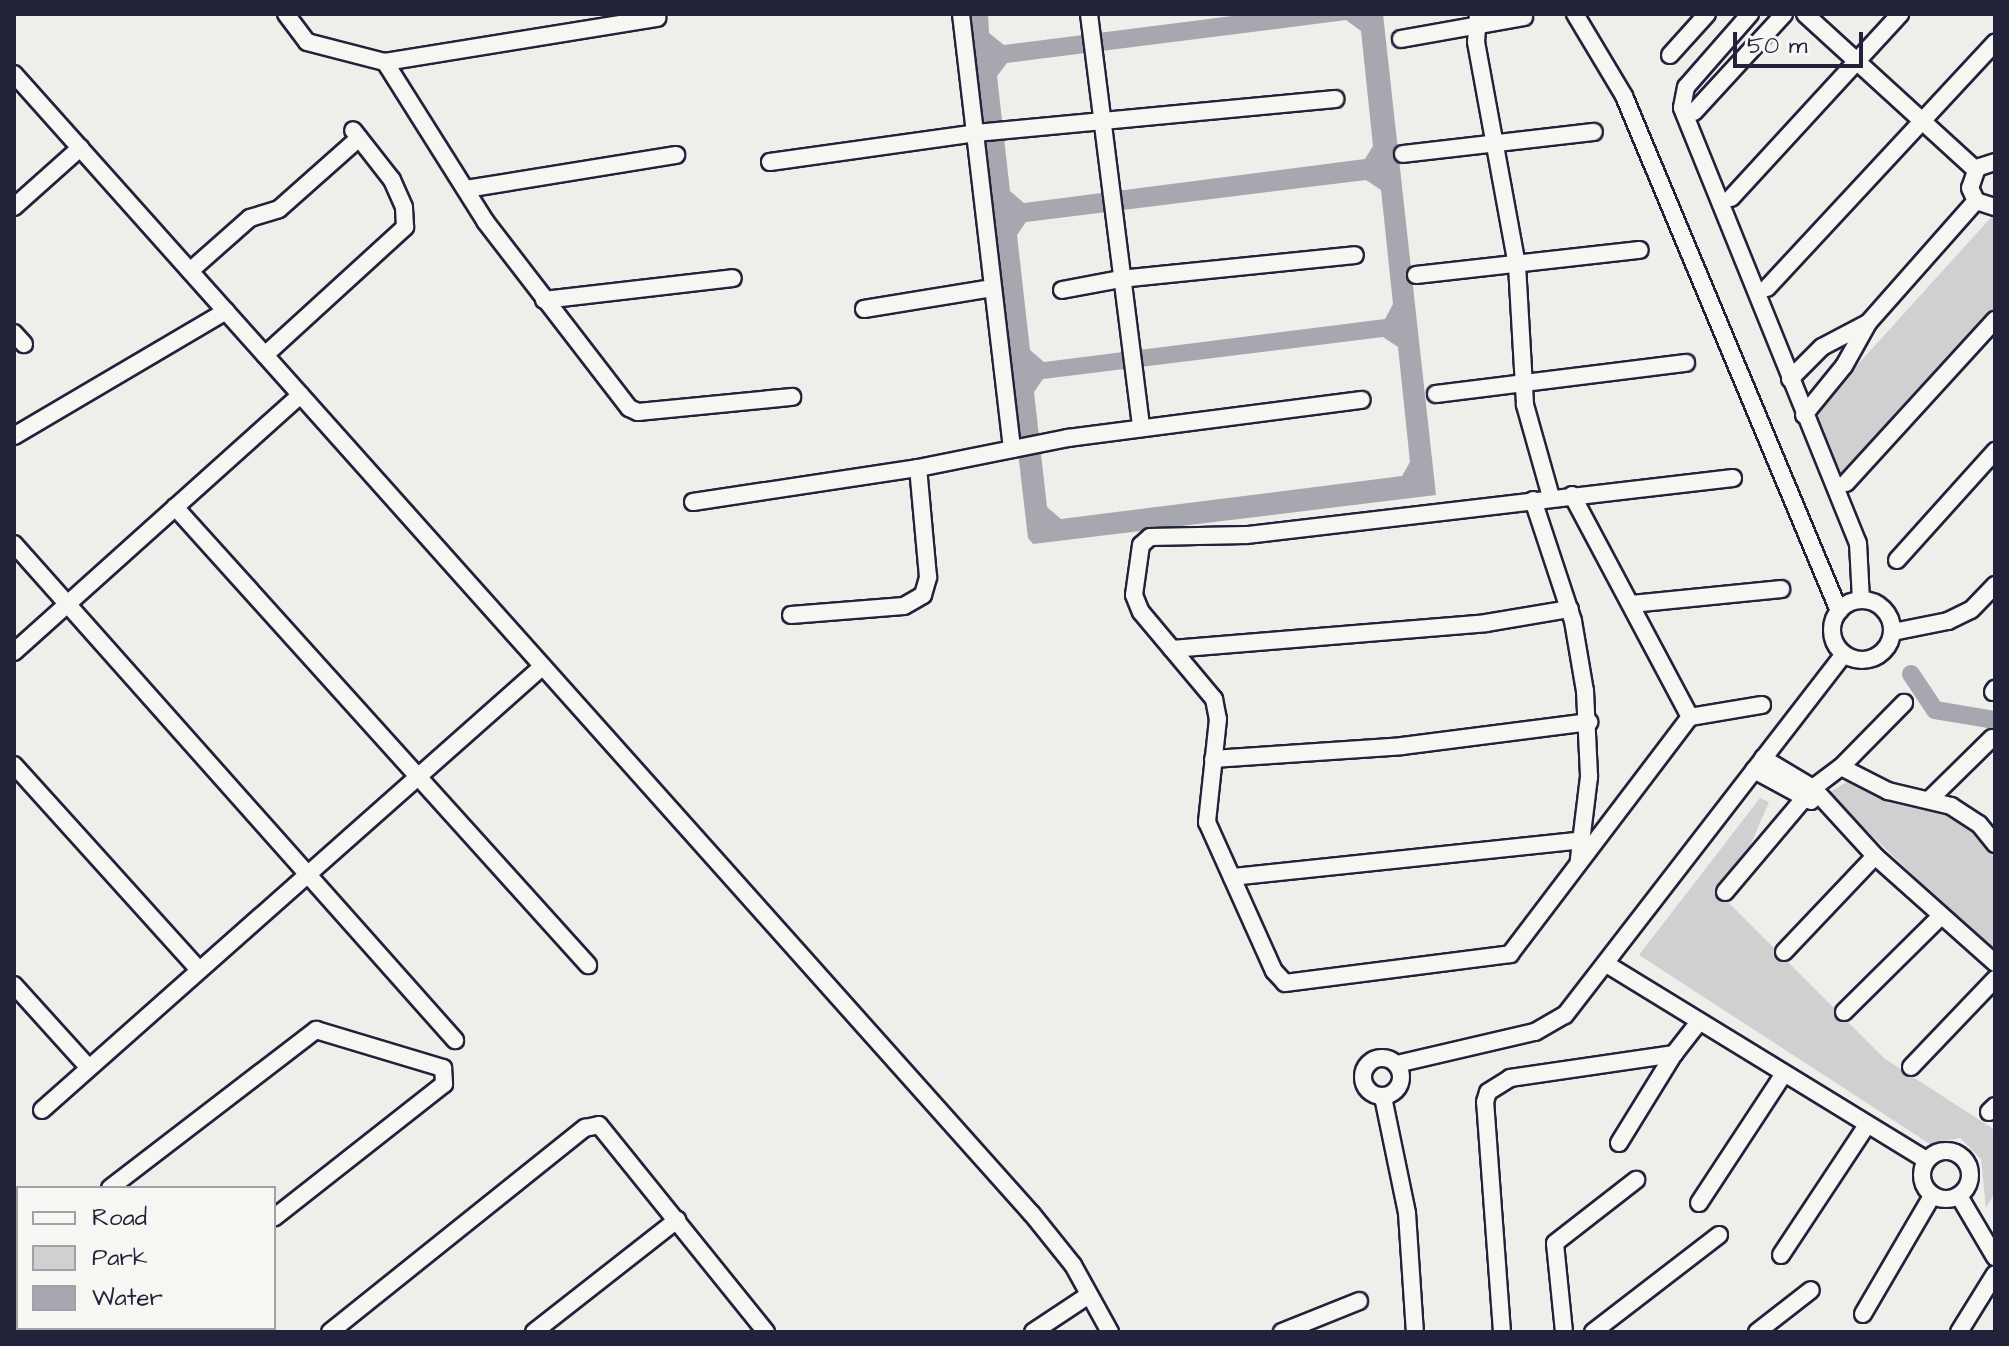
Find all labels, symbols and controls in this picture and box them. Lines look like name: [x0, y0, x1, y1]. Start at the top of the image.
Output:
scale bar: [1737, 16, 1867, 66]
text: 50 m: [1747, 29, 1807, 63]
legend: [16, 1186, 276, 1330]
text: Road: [92, 1201, 147, 1235]
text: Park: [92, 1241, 148, 1275]
text: Water: [92, 1281, 163, 1315]

